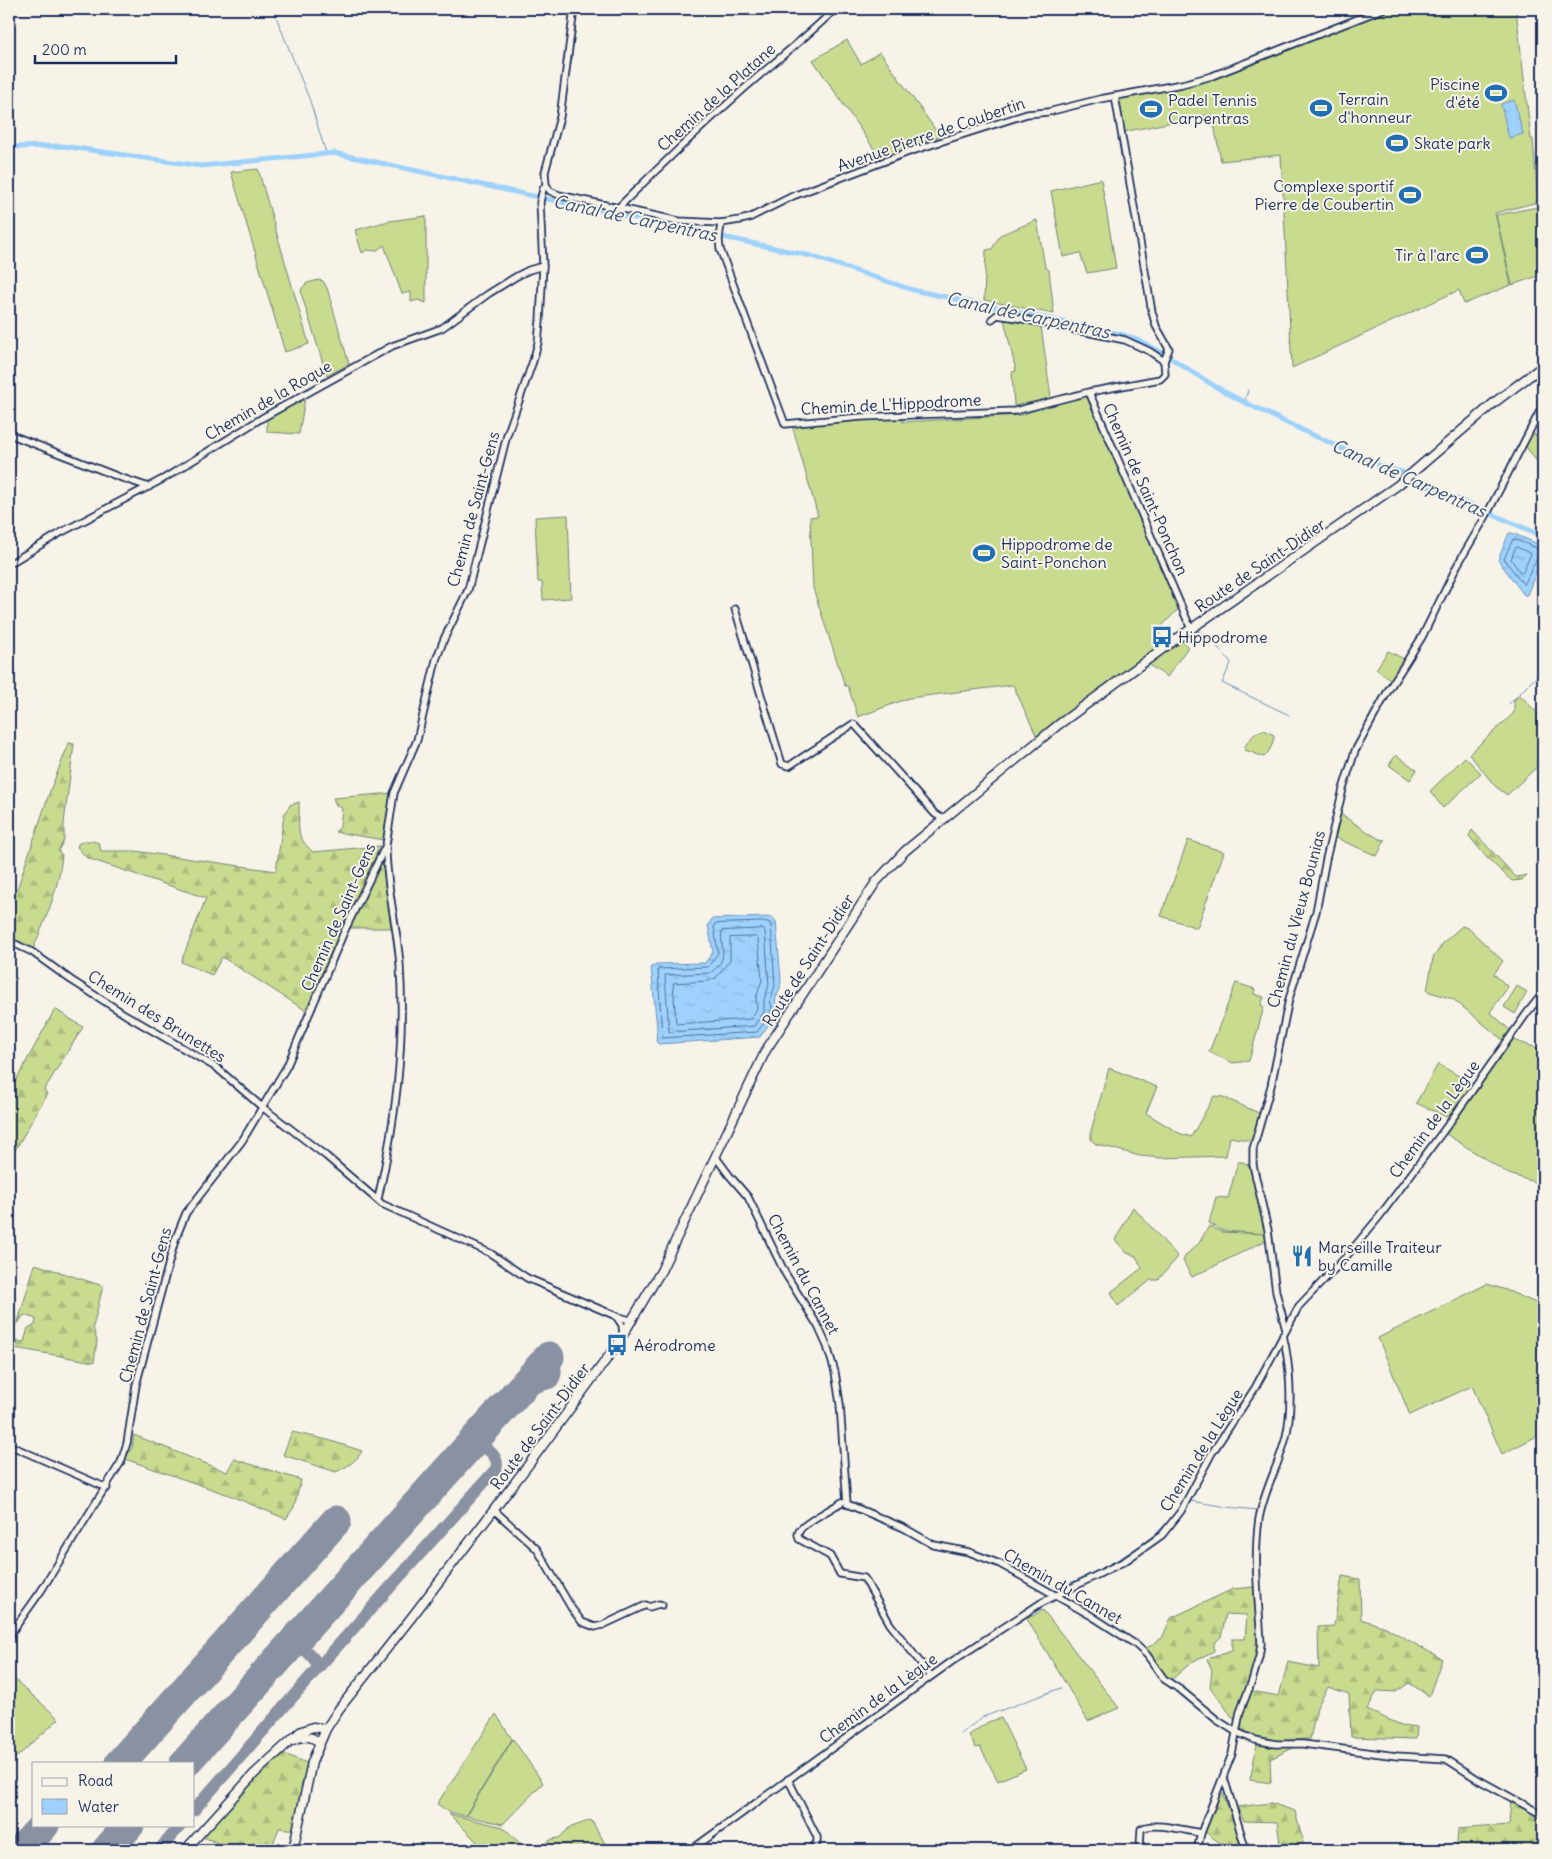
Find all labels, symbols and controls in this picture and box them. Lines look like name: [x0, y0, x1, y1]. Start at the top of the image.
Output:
scale bar: [35, 32, 176, 64]
street label: Chemin de la Platane: [653, 39, 779, 155]
text: 200 m: [42, 40, 87, 59]
place label: Piscine d'été: [1430, 74, 1480, 112]
sports icon: Piscine d'été: [1483, 80, 1509, 106]
place label: Terrain d'honneur: [1338, 89, 1412, 127]
place label: Padel Tennis Carpentras: [1168, 90, 1257, 128]
street label: Avenue Pierre de Coubertin: [835, 92, 1027, 176]
sports icon: Terrain d'honneur: [1308, 95, 1334, 121]
sports icon: Padel Tennis Carpentras: [1138, 96, 1164, 122]
sports icon: Skate park: [1384, 130, 1410, 156]
place label: Skate park: [1414, 133, 1491, 153]
place label: Complexe sportif Pierre de Coubertin: [1254, 176, 1395, 214]
sports icon: Complexe sportif Pierre de Coubertin: [1397, 182, 1423, 208]
water label: Canal de Carpentras: [551, 189, 721, 247]
sports icon: Tir à l'arc: [1464, 242, 1490, 268]
place label: Tir à l'arc: [1395, 245, 1460, 265]
water label: Canal de Carpentras: [944, 286, 1114, 344]
street label: Chemin de la Roque: [201, 356, 335, 444]
street label: Chemin de L'Hippodrome: [800, 389, 982, 419]
street label: Chemin de Saint-Ponchon: [1099, 400, 1193, 578]
street label: Chemin de Saint-Gens: [443, 429, 503, 589]
water label: Canal de Carpentras: [1328, 434, 1491, 523]
street label: Route de Saint-Didier: [1191, 514, 1330, 616]
place label: Hippodrome de Saint-Ponchon: [1001, 534, 1113, 572]
sports icon: Hippodrome de Saint-Ponchon: [971, 540, 997, 566]
bus stop icon: Hippodrome: [1149, 624, 1175, 650]
place label: Hippodrome: [1178, 627, 1268, 647]
street label: Chemin du Vieux Bounias: [1263, 828, 1329, 1010]
street label: Chemin de Saint-Gens: [296, 840, 380, 994]
street label: Route de Saint-Didier: [758, 890, 858, 1030]
street label: Chemin des Brunettes: [84, 965, 230, 1067]
street label: Chemin de la Lègue: [1384, 1056, 1484, 1182]
street label: Chemin du Cannet: [764, 1210, 845, 1338]
street label: Chemin de Saint-Gens: [115, 1225, 175, 1385]
place label: Marseille Traiteur by Camille: [1318, 1237, 1442, 1275]
restaurant icon: Marseille Traiteur by Camille: [1289, 1243, 1315, 1269]
bus stop icon: Aérodrome: [604, 1332, 630, 1358]
place label: Aérodrome: [634, 1335, 716, 1355]
street label: Route de Saint-Didier: [486, 1358, 594, 1493]
street label: Chemin de la Lègue: [1155, 1385, 1247, 1515]
street label: Chemin du Cannet: [1000, 1544, 1126, 1628]
street label: Chemin de la Lègue: [815, 1648, 941, 1748]
legend: [32, 1762, 195, 1826]
text: Road: [78, 1771, 113, 1790]
text: Water: [78, 1797, 119, 1816]

